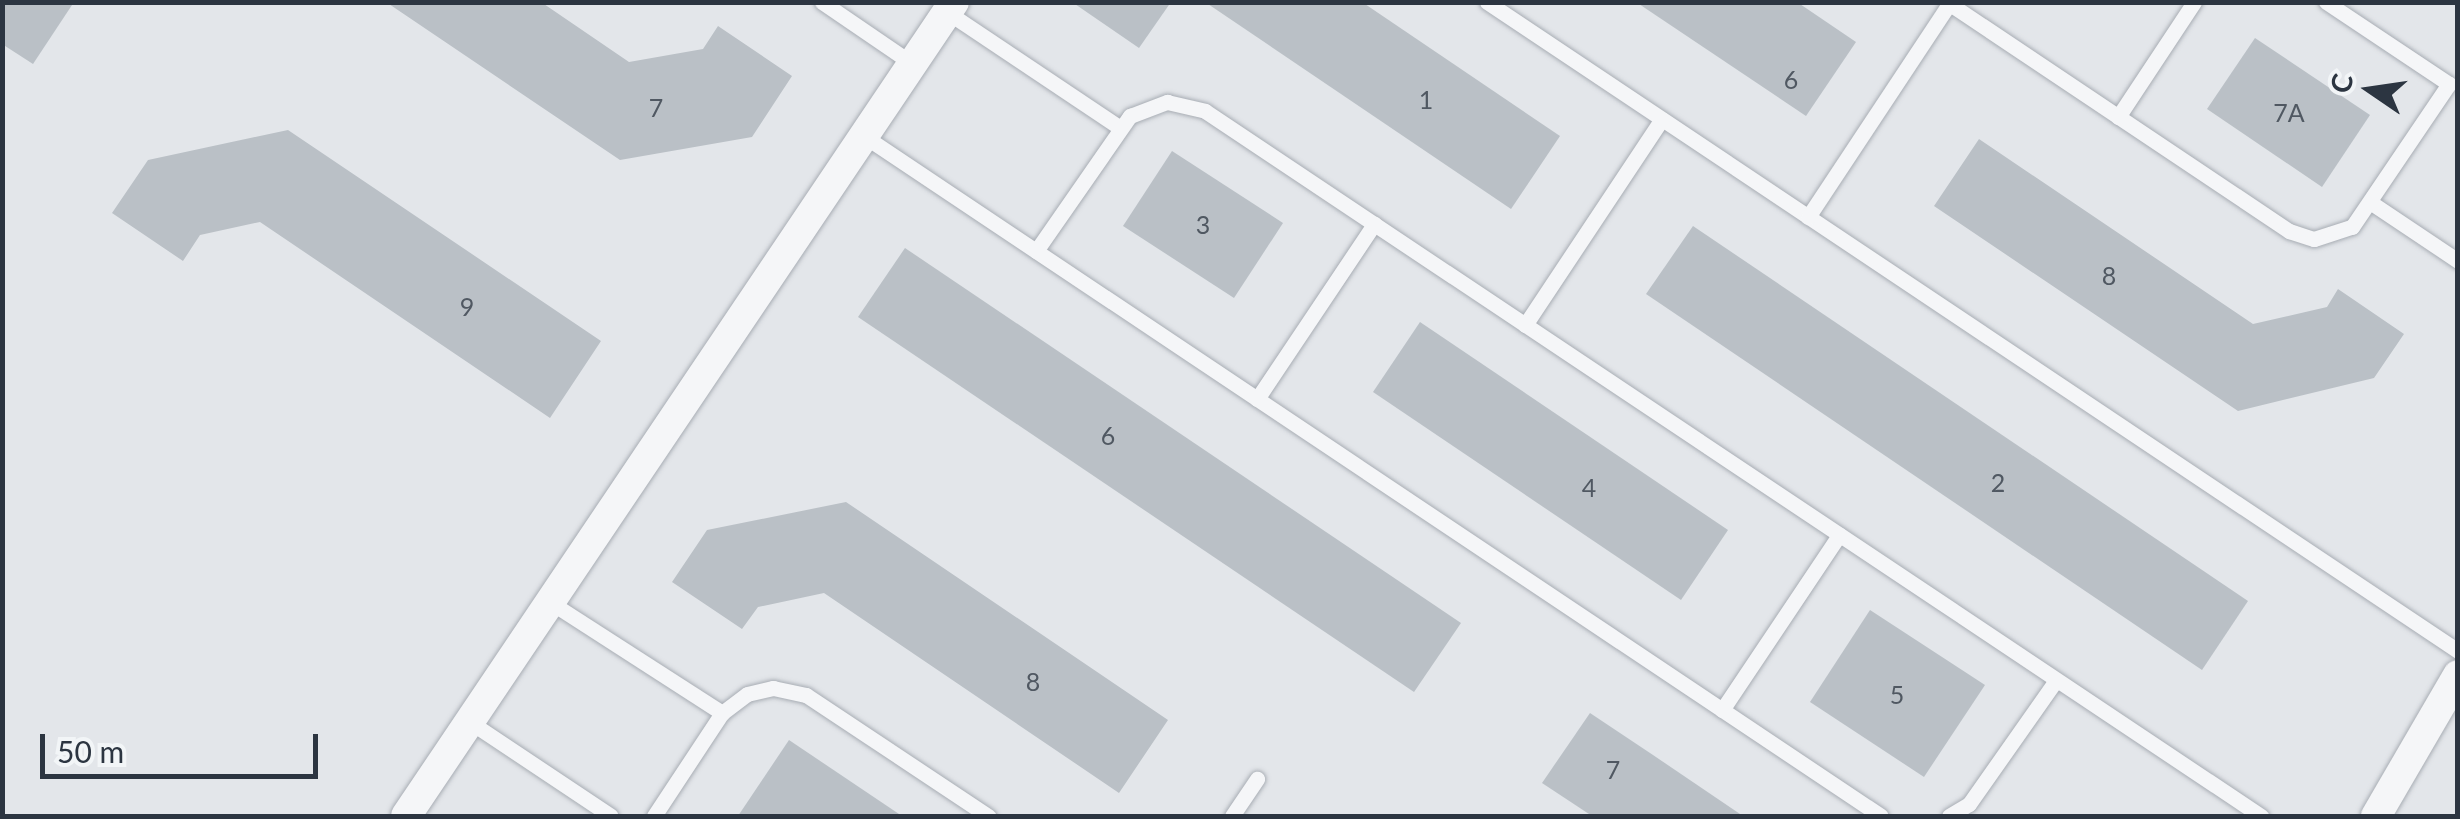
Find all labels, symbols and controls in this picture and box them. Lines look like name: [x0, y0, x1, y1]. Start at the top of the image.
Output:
north arrow: [2320, 40, 2420, 140]
house number: 6: [1784, 64, 1798, 94]
text: С: [2322, 70, 2359, 96]
house number: 1: [1419, 84, 1433, 114]
house number: 7: [649, 92, 663, 122]
house number: 7А: [2273, 97, 2305, 127]
house number: 3: [1196, 209, 1210, 239]
house number: 8: [2102, 260, 2116, 290]
house number: 9: [460, 291, 474, 321]
house number: 6: [1101, 420, 1115, 450]
house number: 2: [1991, 467, 2005, 497]
house number: 4: [1582, 472, 1596, 502]
house number: 8: [1026, 666, 1040, 696]
house number: 5: [1890, 679, 1904, 709]
scale bar: [45, 714, 322, 776]
text: 50 m: [57, 733, 124, 769]
house number: 7: [1606, 754, 1620, 784]

